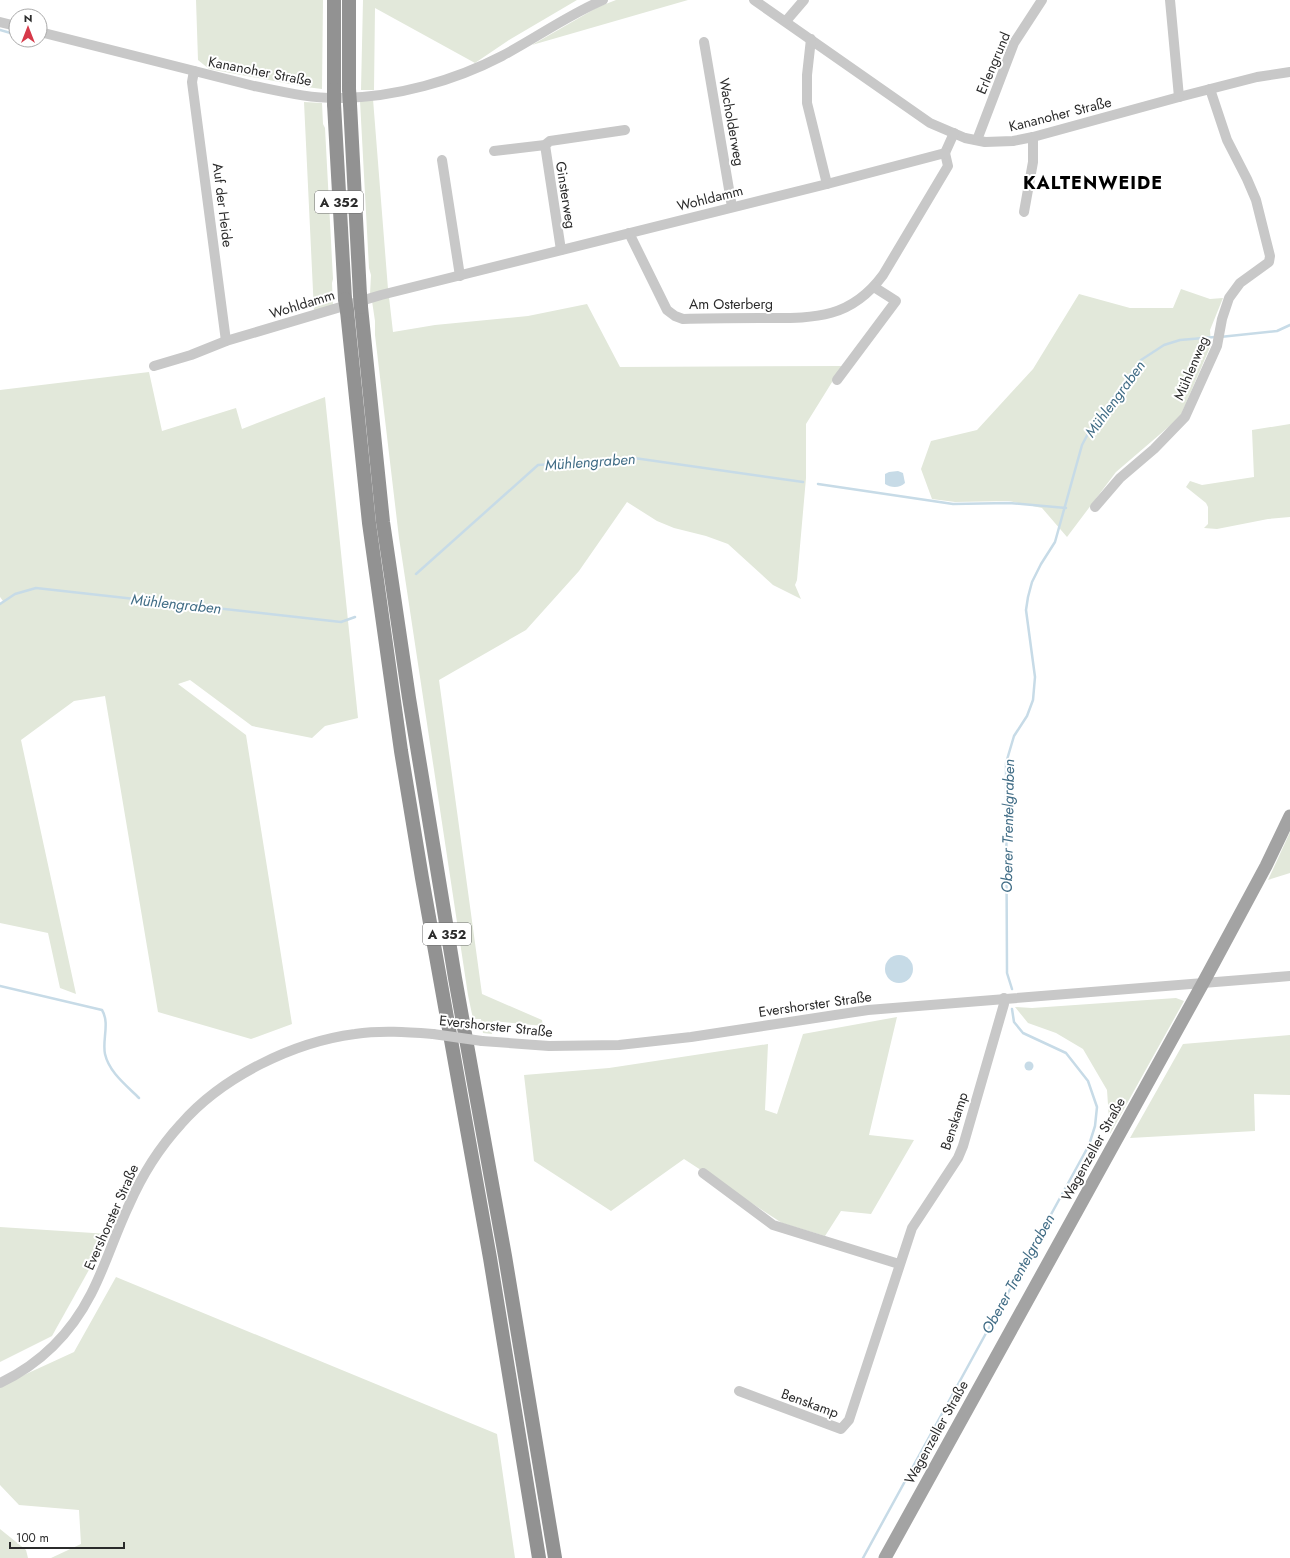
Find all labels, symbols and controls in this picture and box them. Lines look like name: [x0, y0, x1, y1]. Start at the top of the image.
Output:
north arrow: [8, 8, 48, 48]
text: N: [24, 10, 32, 26]
street label: Erlengrund: [971, 29, 1015, 97]
street label: Kananoher Straße: [207, 51, 313, 91]
street label: Wacholderweg: [714, 76, 750, 168]
street label: Kananoher Straße: [1007, 92, 1113, 136]
street label: Ginsterweg: [551, 160, 581, 230]
street label: Auf der Heide: [208, 162, 238, 248]
district label: KALTENWEIDE: [1023, 170, 1163, 196]
street label: Wohldamm: [675, 180, 745, 216]
road number: A 352: [315, 191, 363, 213]
street label: Wohldamm: [267, 285, 337, 323]
street label: Am Osterberg: [689, 294, 773, 314]
street label: Mühlenweg: [1168, 333, 1214, 403]
water label: Mühlengraben: [1079, 356, 1151, 442]
water label: Mühlengraben: [544, 448, 636, 476]
water label: Mühlengraben: [130, 588, 222, 620]
water label: Oberer Trentelgraben: [996, 759, 1020, 893]
road number: A 352: [423, 923, 471, 945]
street label: Evershorster Straße: [757, 986, 873, 1022]
street label: Evershorster Straße: [438, 1010, 554, 1042]
street label: Benskamp: [935, 1089, 973, 1153]
street label: Wagenzeller Straße: [1056, 1094, 1130, 1204]
street label: Evershorster Straße: [79, 1161, 143, 1273]
water label: Oberer Trentelgraben: [976, 1210, 1060, 1338]
street label: Wagenzeller Straße: [899, 1377, 973, 1487]
street label: Benskamp: [778, 1383, 842, 1423]
scale bar: [10, 1524, 124, 1550]
text: 100 m: [16, 1529, 49, 1547]

